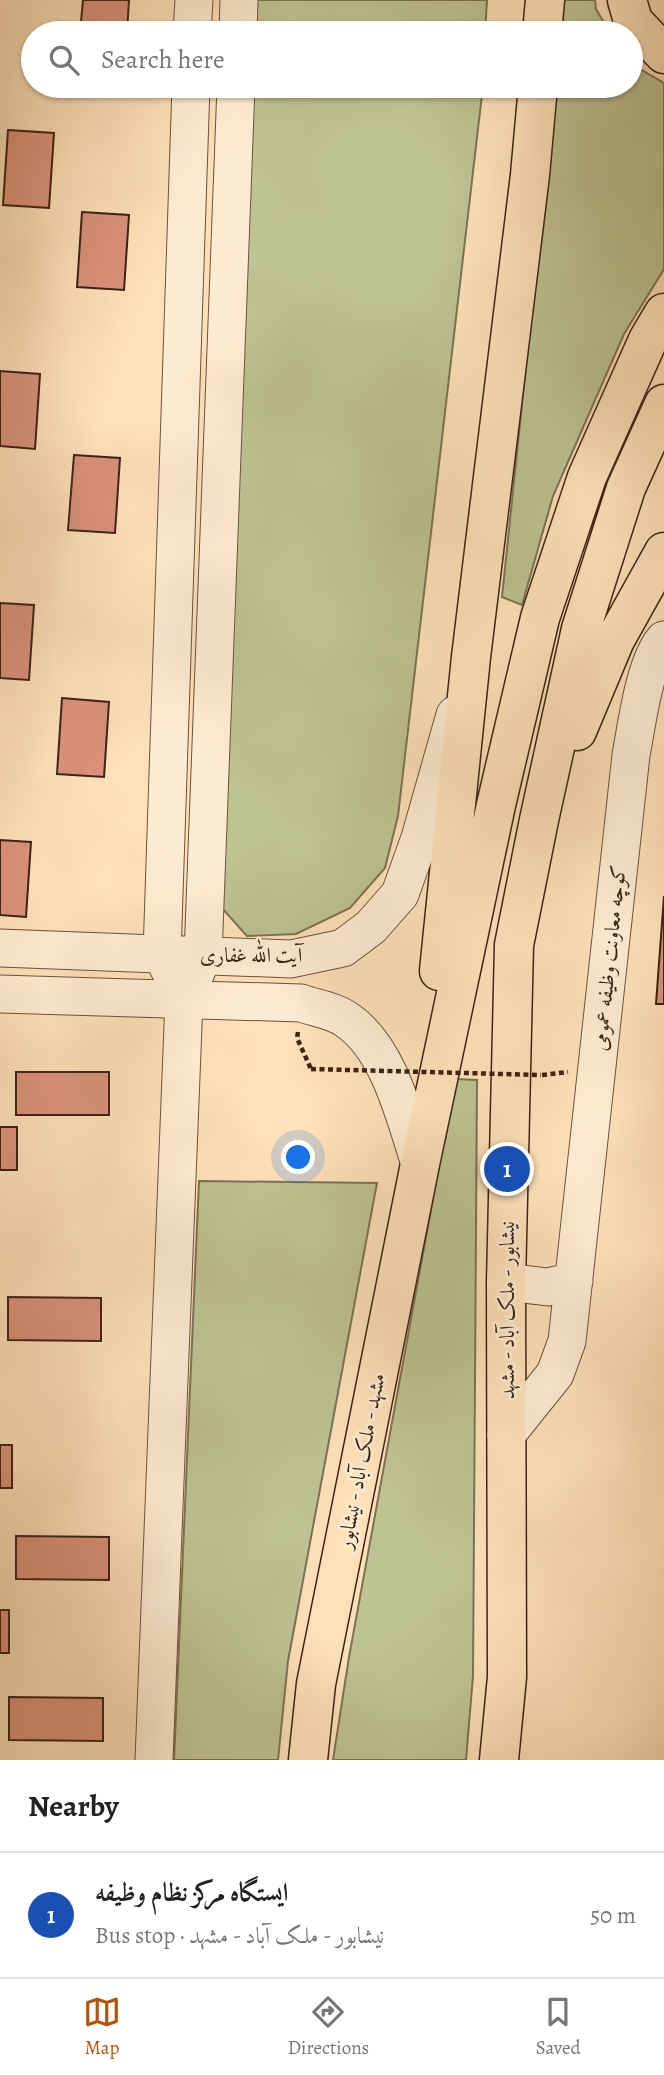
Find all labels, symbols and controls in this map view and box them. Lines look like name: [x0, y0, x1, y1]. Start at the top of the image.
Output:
search box: [21, 21, 643, 98]
icon: search: [45, 41, 83, 79]
text: Search here: [101, 42, 225, 77]
street label: کوچه معاونت وظیفه عمومی: [585, 864, 633, 1052]
street label: آیت الله غفاری: [200, 938, 305, 969]
your location: [281, 1140, 315, 1174]
pin: 1: [484, 1143, 530, 1195]
street label: نیشابور - ملک آباد - مشهد: [493, 1221, 521, 1399]
street label: مشهد - ملک آباد - نیشابور: [330, 1371, 392, 1553]
text: Nearby: [28, 1786, 119, 1826]
text: ایستگاه مرکز نظام وظیفه: [95, 1875, 288, 1910]
text: 1: [47, 1900, 55, 1931]
text: 50 m: [590, 1900, 636, 1931]
text: Bus stop · نیشابور - ملک آباد - مشهد: [95, 1920, 385, 1951]
tab: Map: [83, 1993, 121, 2061]
tab: Directions: [288, 1993, 369, 2061]
tab: Saved: [536, 1993, 581, 2061]

